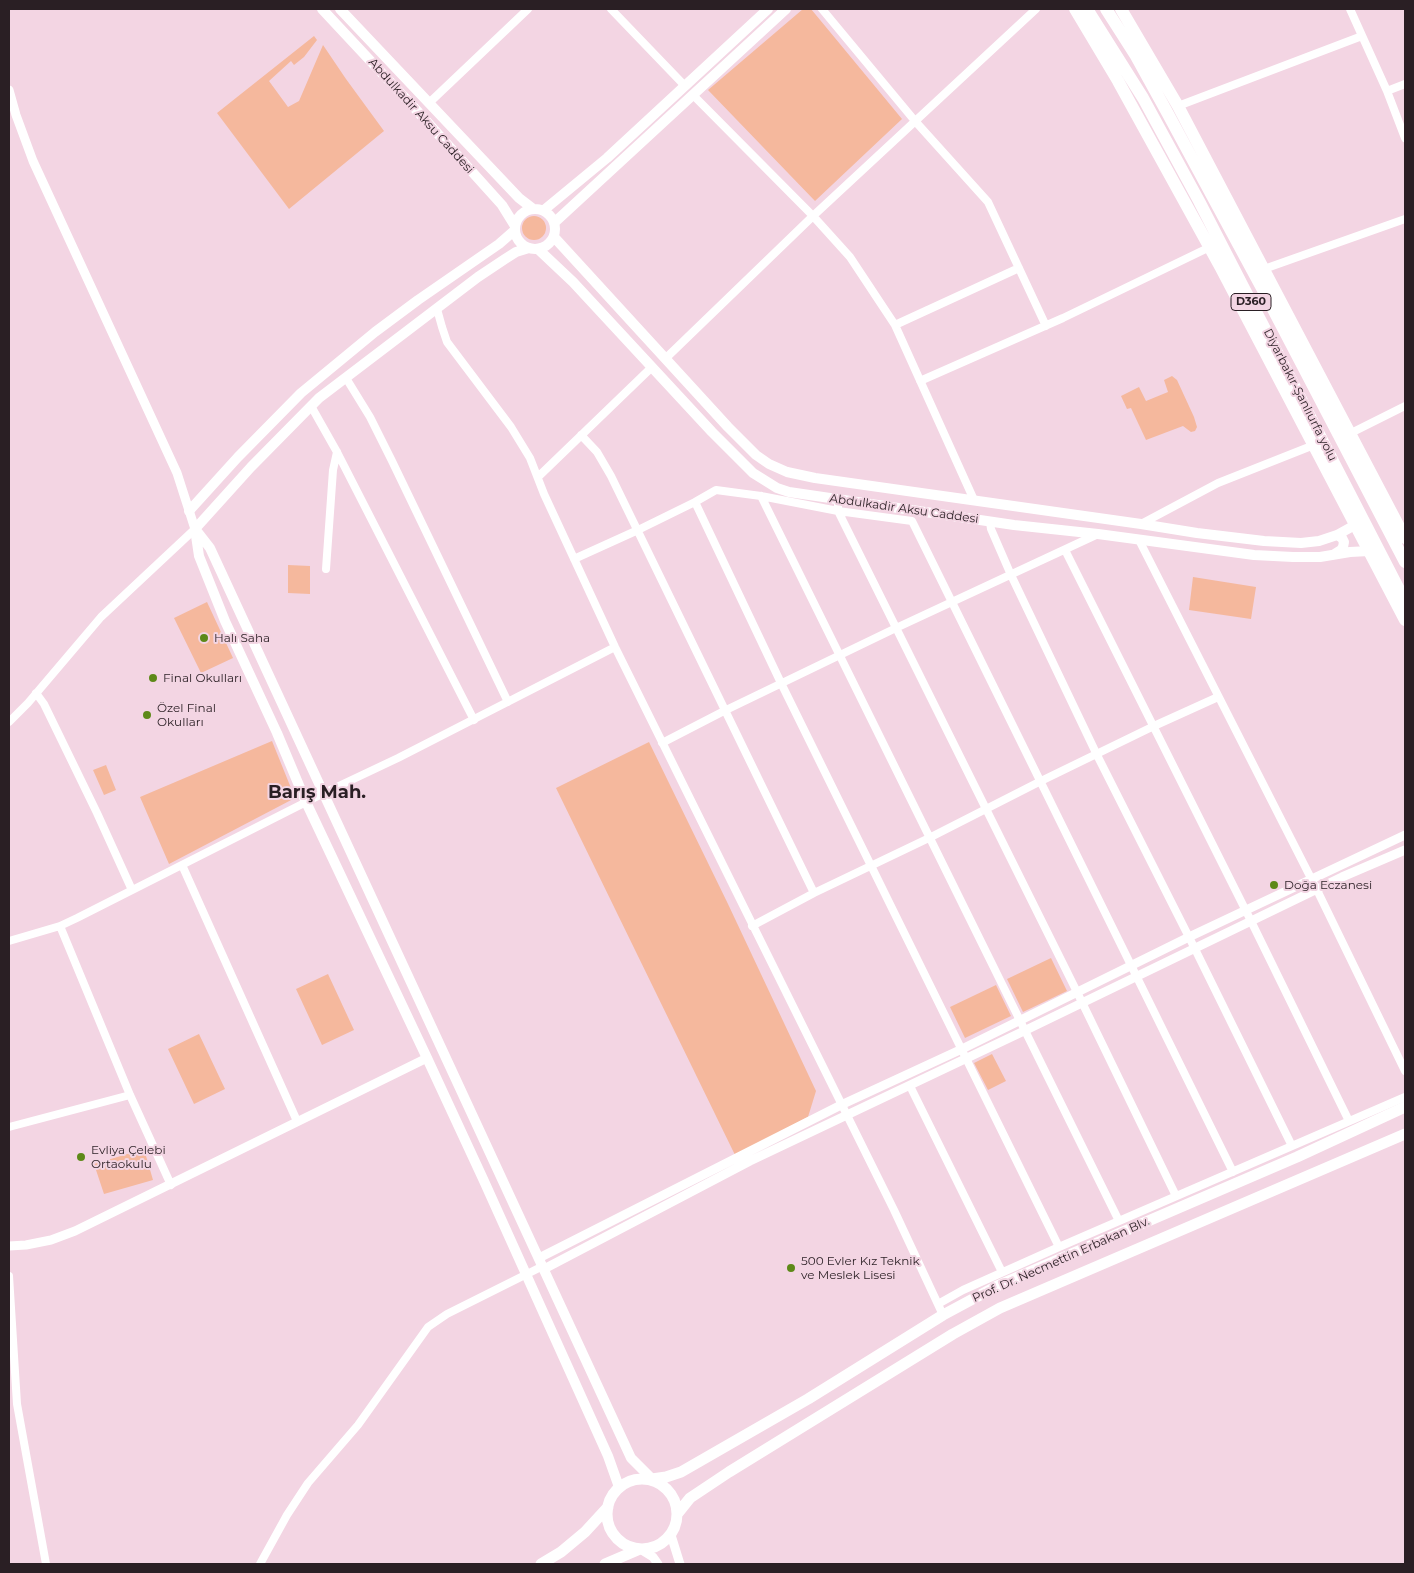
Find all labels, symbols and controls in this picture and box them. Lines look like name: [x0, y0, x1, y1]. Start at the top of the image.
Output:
street label: Abdulkadir Aksu Caddesi: [365, 55, 477, 177]
road number: D360: [1231, 294, 1271, 310]
street label: Diyarbakır-Şanlıurfa yolu: [1260, 326, 1340, 464]
street label: Abdulkadir Aksu Caddesi: [829, 491, 979, 527]
place label: Halı Saha: [214, 631, 270, 645]
marker: Halı Saha: [198, 632, 210, 644]
place label: Final Okulları: [163, 671, 242, 685]
marker: Final Okulları: [147, 672, 159, 684]
place label: Özel Final Okulları: [157, 701, 216, 729]
marker: Özel Final Okulları: [141, 709, 153, 721]
district label: Barış Mah.: [268, 782, 366, 804]
place label: Doğa Eczanesi: [1284, 878, 1372, 892]
marker: Doğa Eczanesi: [1268, 879, 1280, 891]
place label: Evliya Çelebi Ortaokulu: [91, 1143, 166, 1171]
marker: Evliya Çelebi Ortaokulu: [75, 1151, 87, 1163]
street label: Prof. Dr. Necmettin Erbakan Blv.: [970, 1214, 1152, 1306]
place label: 500 Evler Kız Teknik ve Meslek Lisesi: [801, 1254, 920, 1282]
marker: 500 Evler Kız Teknik ve Meslek Lisesi: [785, 1262, 797, 1274]

